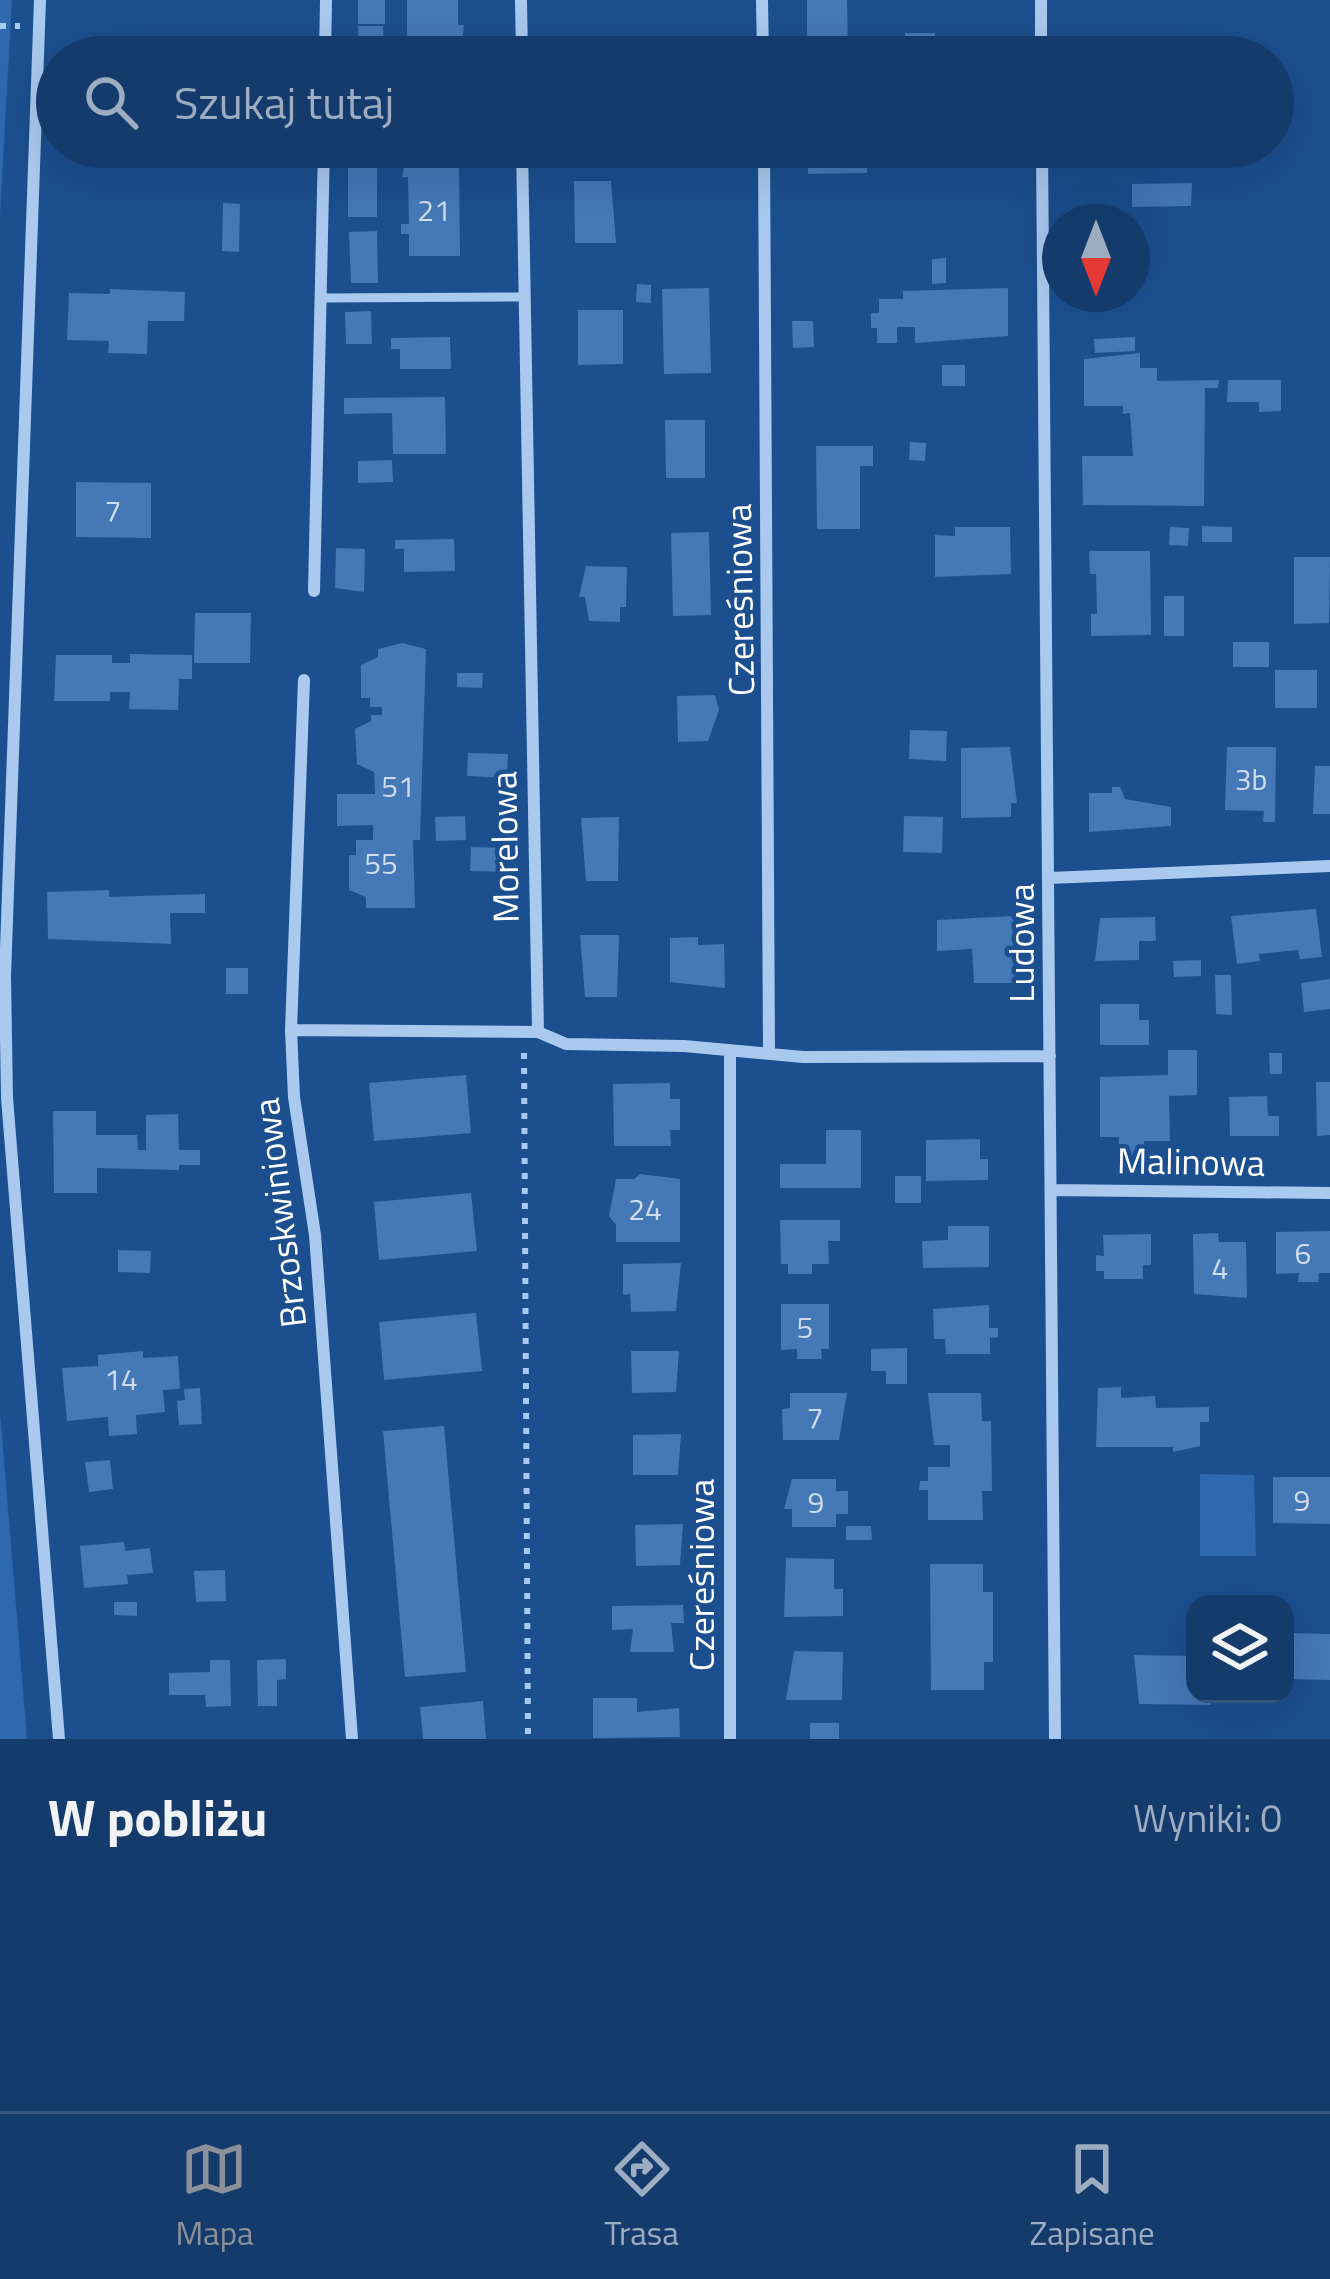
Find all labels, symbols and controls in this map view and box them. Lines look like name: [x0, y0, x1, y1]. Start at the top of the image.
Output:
search box: [36, 36, 1294, 168]
text: Szukaj tutaj: [174, 68, 394, 136]
icon: search: [78, 69, 144, 135]
house number: 21: [417, 187, 451, 233]
north arrow: [1042, 204, 1150, 312]
house number: 7: [105, 487, 121, 533]
street label: Czereśniowa: [710, 503, 768, 697]
house number: 3b: [1235, 756, 1267, 802]
house number: 51: [381, 763, 415, 809]
street label: Morelowa: [475, 771, 533, 923]
house number: 55: [364, 840, 398, 886]
street label: Ludowa: [993, 883, 1048, 1003]
street label: Brzoskwiniowa: [238, 1095, 320, 1331]
street label: Malinowa: [1117, 1132, 1265, 1190]
house number: 24: [628, 1186, 662, 1232]
house number: 6: [1295, 1230, 1311, 1276]
house number: 4: [1212, 1245, 1228, 1291]
house number: 5: [797, 1304, 813, 1350]
house number: 14: [104, 1356, 138, 1402]
house number: 7: [807, 1394, 823, 1440]
house number: 9: [1294, 1477, 1310, 1523]
street label: Czereśniowa: [673, 1479, 728, 1671]
house number: 9: [808, 1479, 824, 1525]
map controls: [1186, 1595, 1294, 1703]
button: layers: [1186, 1595, 1294, 1703]
text: W pobliżu: [48, 1778, 268, 1856]
text: Wyniki: 0: [1133, 1788, 1282, 1847]
tab: Mapa: [175, 2136, 254, 2258]
tab: Trasa: [604, 2136, 679, 2258]
tab: Zapisane: [1030, 2136, 1155, 2258]

